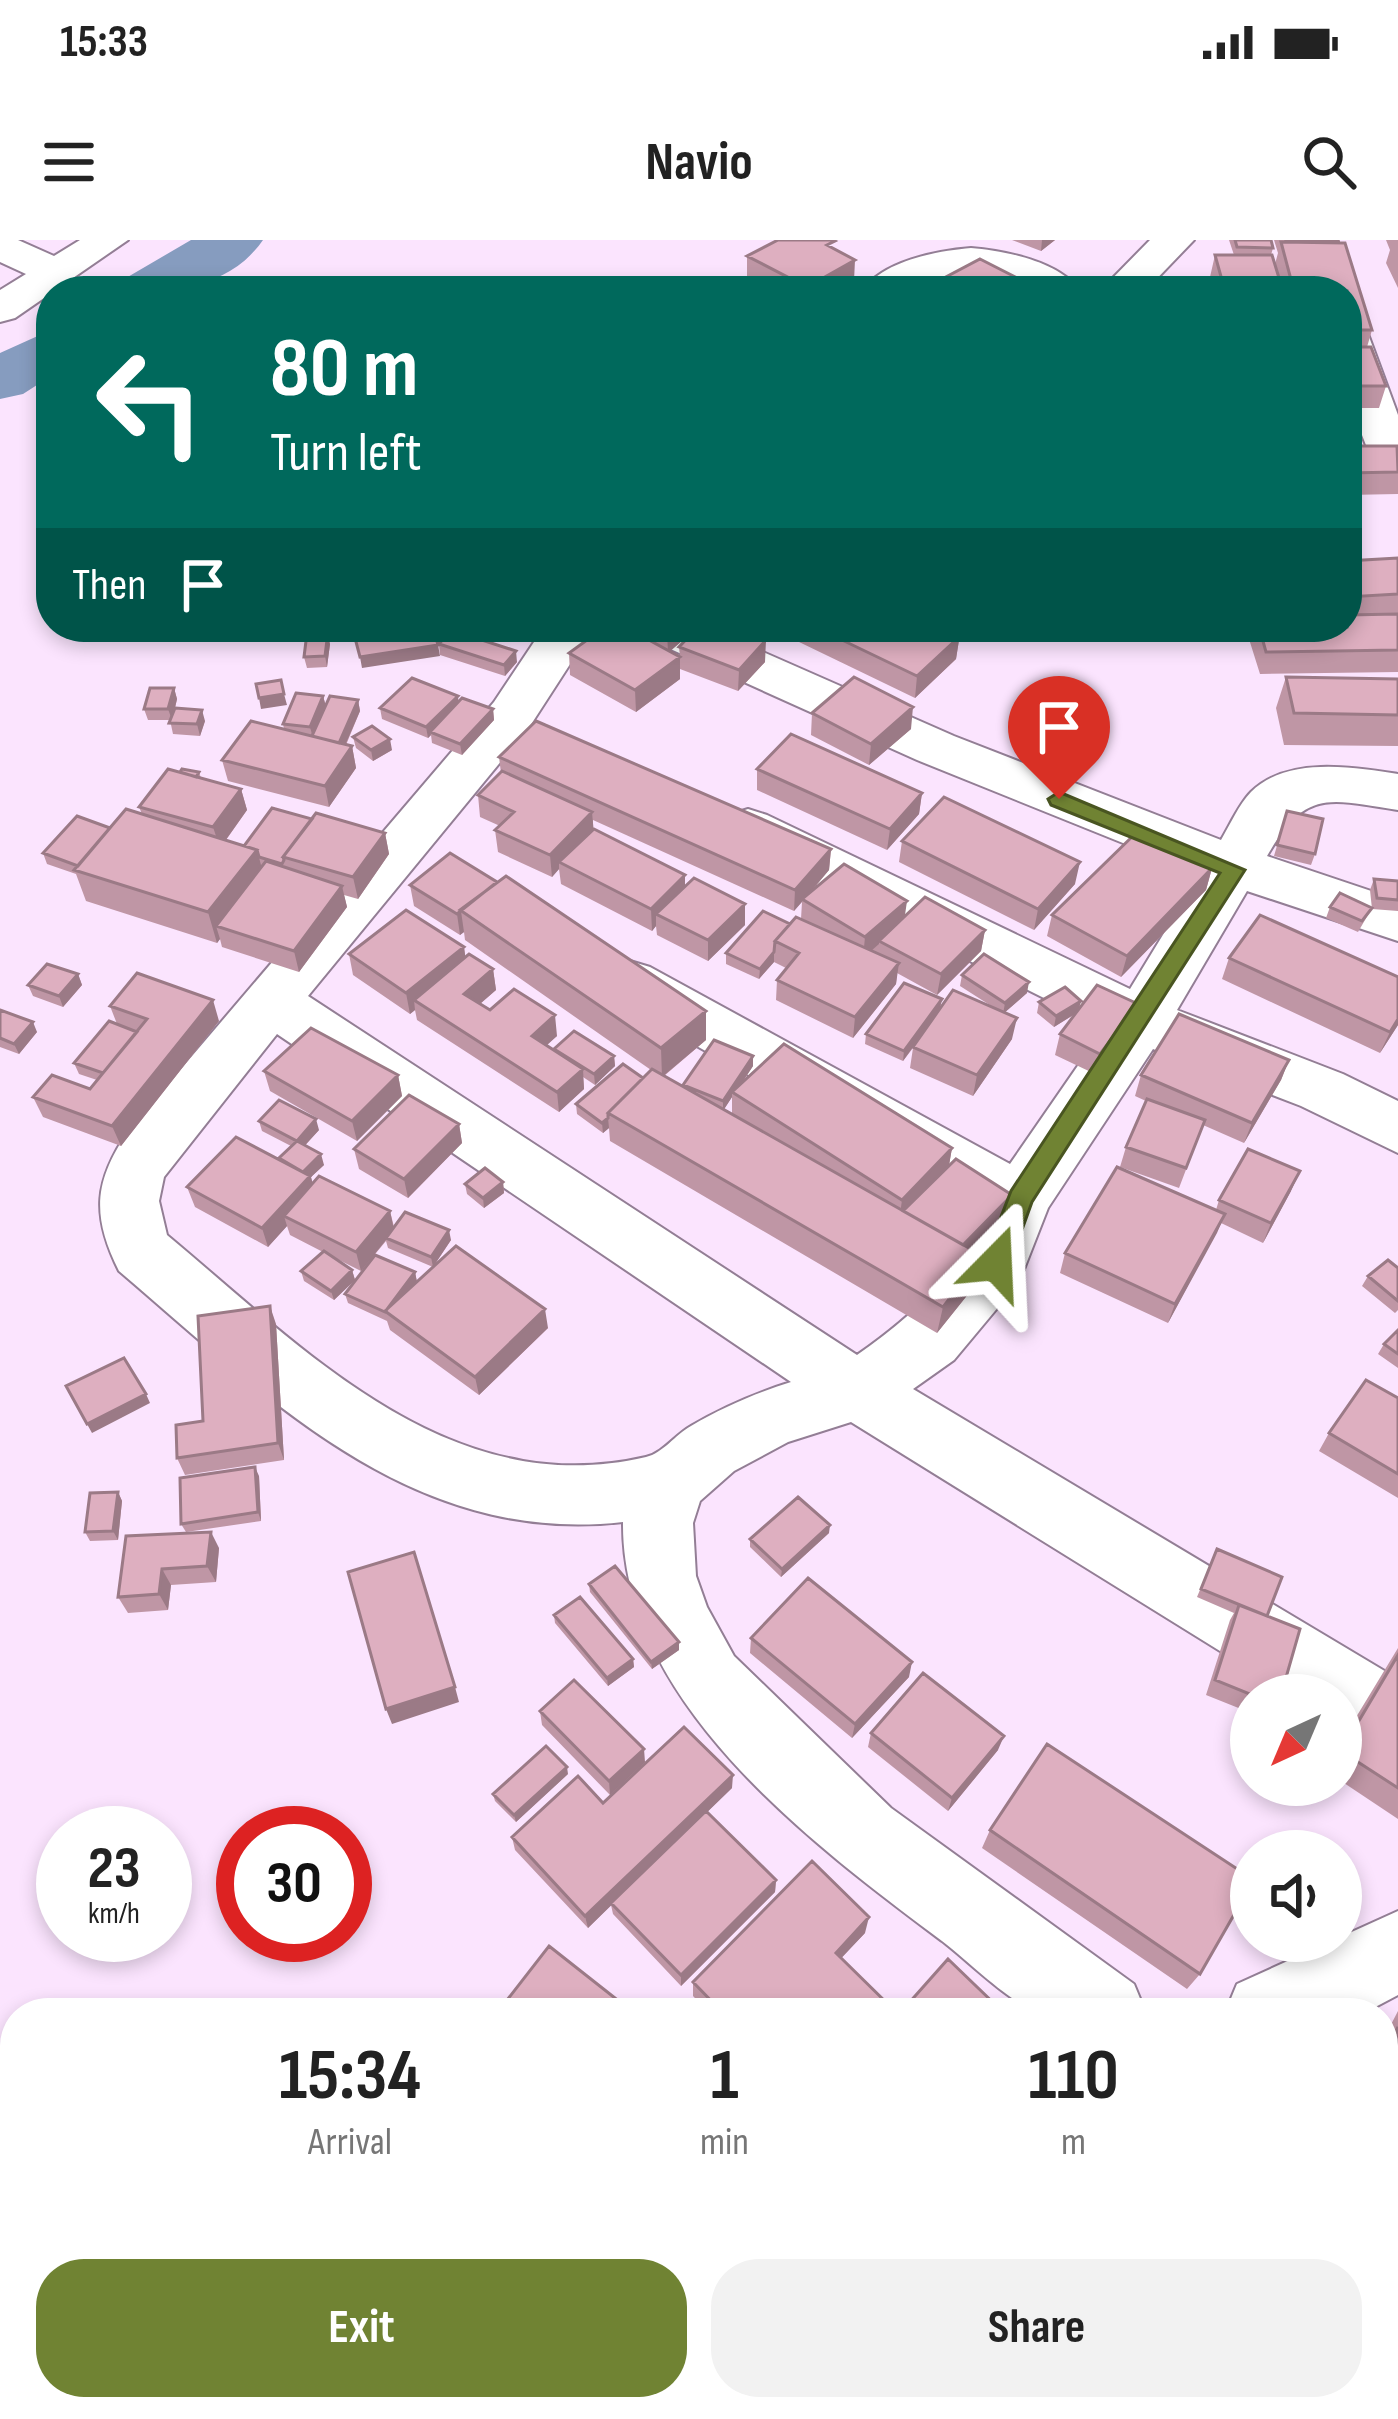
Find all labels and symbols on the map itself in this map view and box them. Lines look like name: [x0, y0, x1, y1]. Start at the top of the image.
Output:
pin: [1008, 676, 1110, 799]
position arrow: [933, 1200, 1059, 1326]
north arrow: [1230, 1674, 1362, 1806]
speed limit sign: 30: [216, 1806, 372, 1962]

